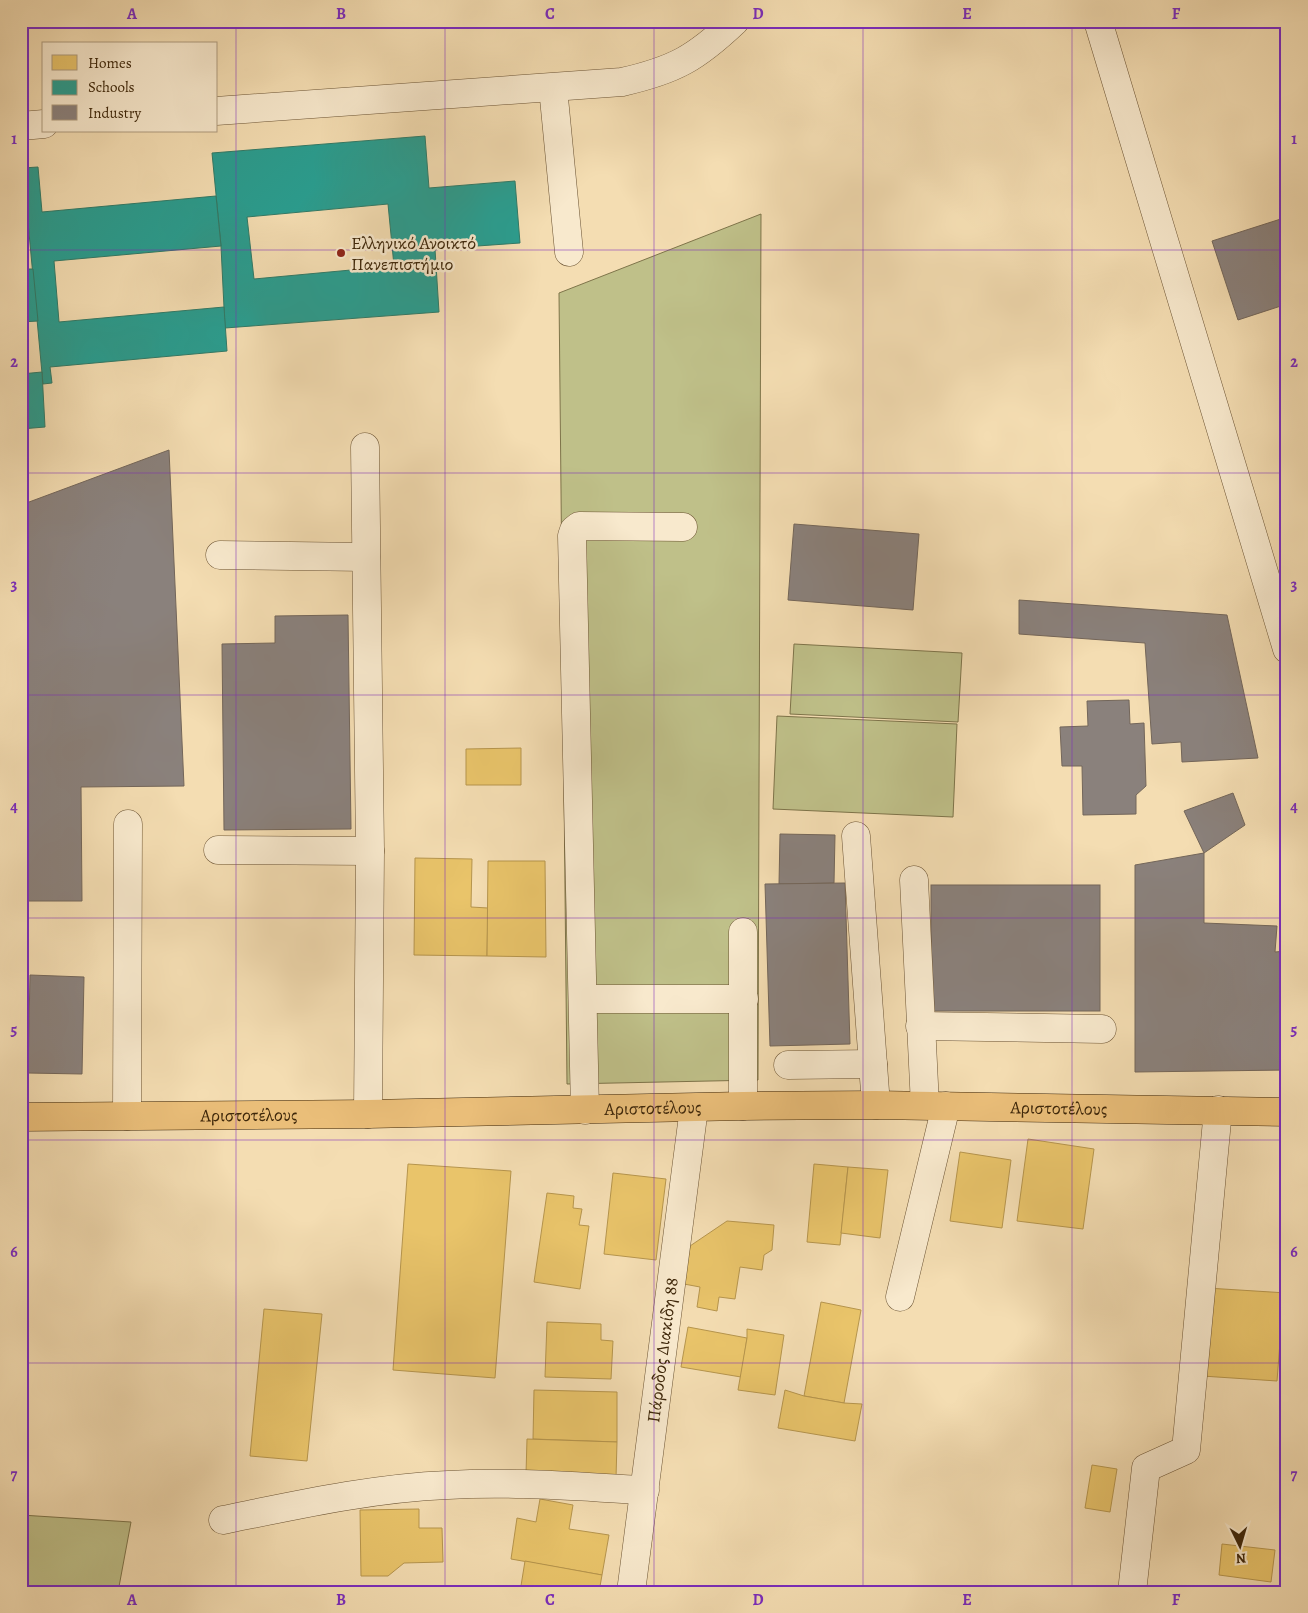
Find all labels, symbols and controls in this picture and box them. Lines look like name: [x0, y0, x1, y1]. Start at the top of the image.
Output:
text: A: [126, 3, 138, 25]
text: B: [336, 3, 346, 25]
text: C: [545, 3, 555, 25]
text: D: [752, 3, 764, 25]
text: E: [962, 3, 972, 25]
text: F: [1172, 3, 1181, 25]
legend: [42, 42, 218, 132]
text: Homes: [88, 53, 132, 73]
text: Schools: [88, 77, 135, 97]
text: Industry: [88, 103, 142, 123]
text: 1: [11, 128, 17, 150]
text: 1: [1291, 128, 1297, 150]
place label: Ελληνικό Ανοικτό Πανεπιστήμιο: [351, 231, 476, 276]
marker: Ελληνικό Ανοικτό Πανεπιστήμιο: [335, 247, 347, 259]
text: 2: [10, 351, 18, 373]
text: 2: [1290, 351, 1298, 373]
text: 3: [11, 574, 18, 596]
text: 3: [1291, 574, 1298, 596]
text: 4: [10, 796, 18, 818]
text: 4: [1290, 796, 1298, 818]
text: 5: [11, 1019, 18, 1041]
text: 5: [1291, 1019, 1298, 1041]
street label: Αριστοτέλους: [603, 1095, 702, 1121]
street label: Αριστοτέλους: [1009, 1095, 1108, 1121]
street label: Αριστοτέλους: [199, 1103, 298, 1127]
text: 6: [10, 1241, 18, 1263]
text: 6: [1290, 1241, 1298, 1263]
street label: Πάροδος Διακίδη 88: [641, 1276, 684, 1424]
text: 7: [11, 1464, 18, 1486]
text: 7: [1291, 1464, 1298, 1486]
north arrow: [1216, 1520, 1266, 1570]
text: N: [1235, 1549, 1247, 1568]
text: A: [126, 1589, 138, 1611]
text: B: [336, 1589, 346, 1611]
text: C: [545, 1589, 555, 1611]
text: D: [752, 1589, 764, 1611]
text: E: [962, 1589, 972, 1611]
text: F: [1172, 1589, 1181, 1611]

